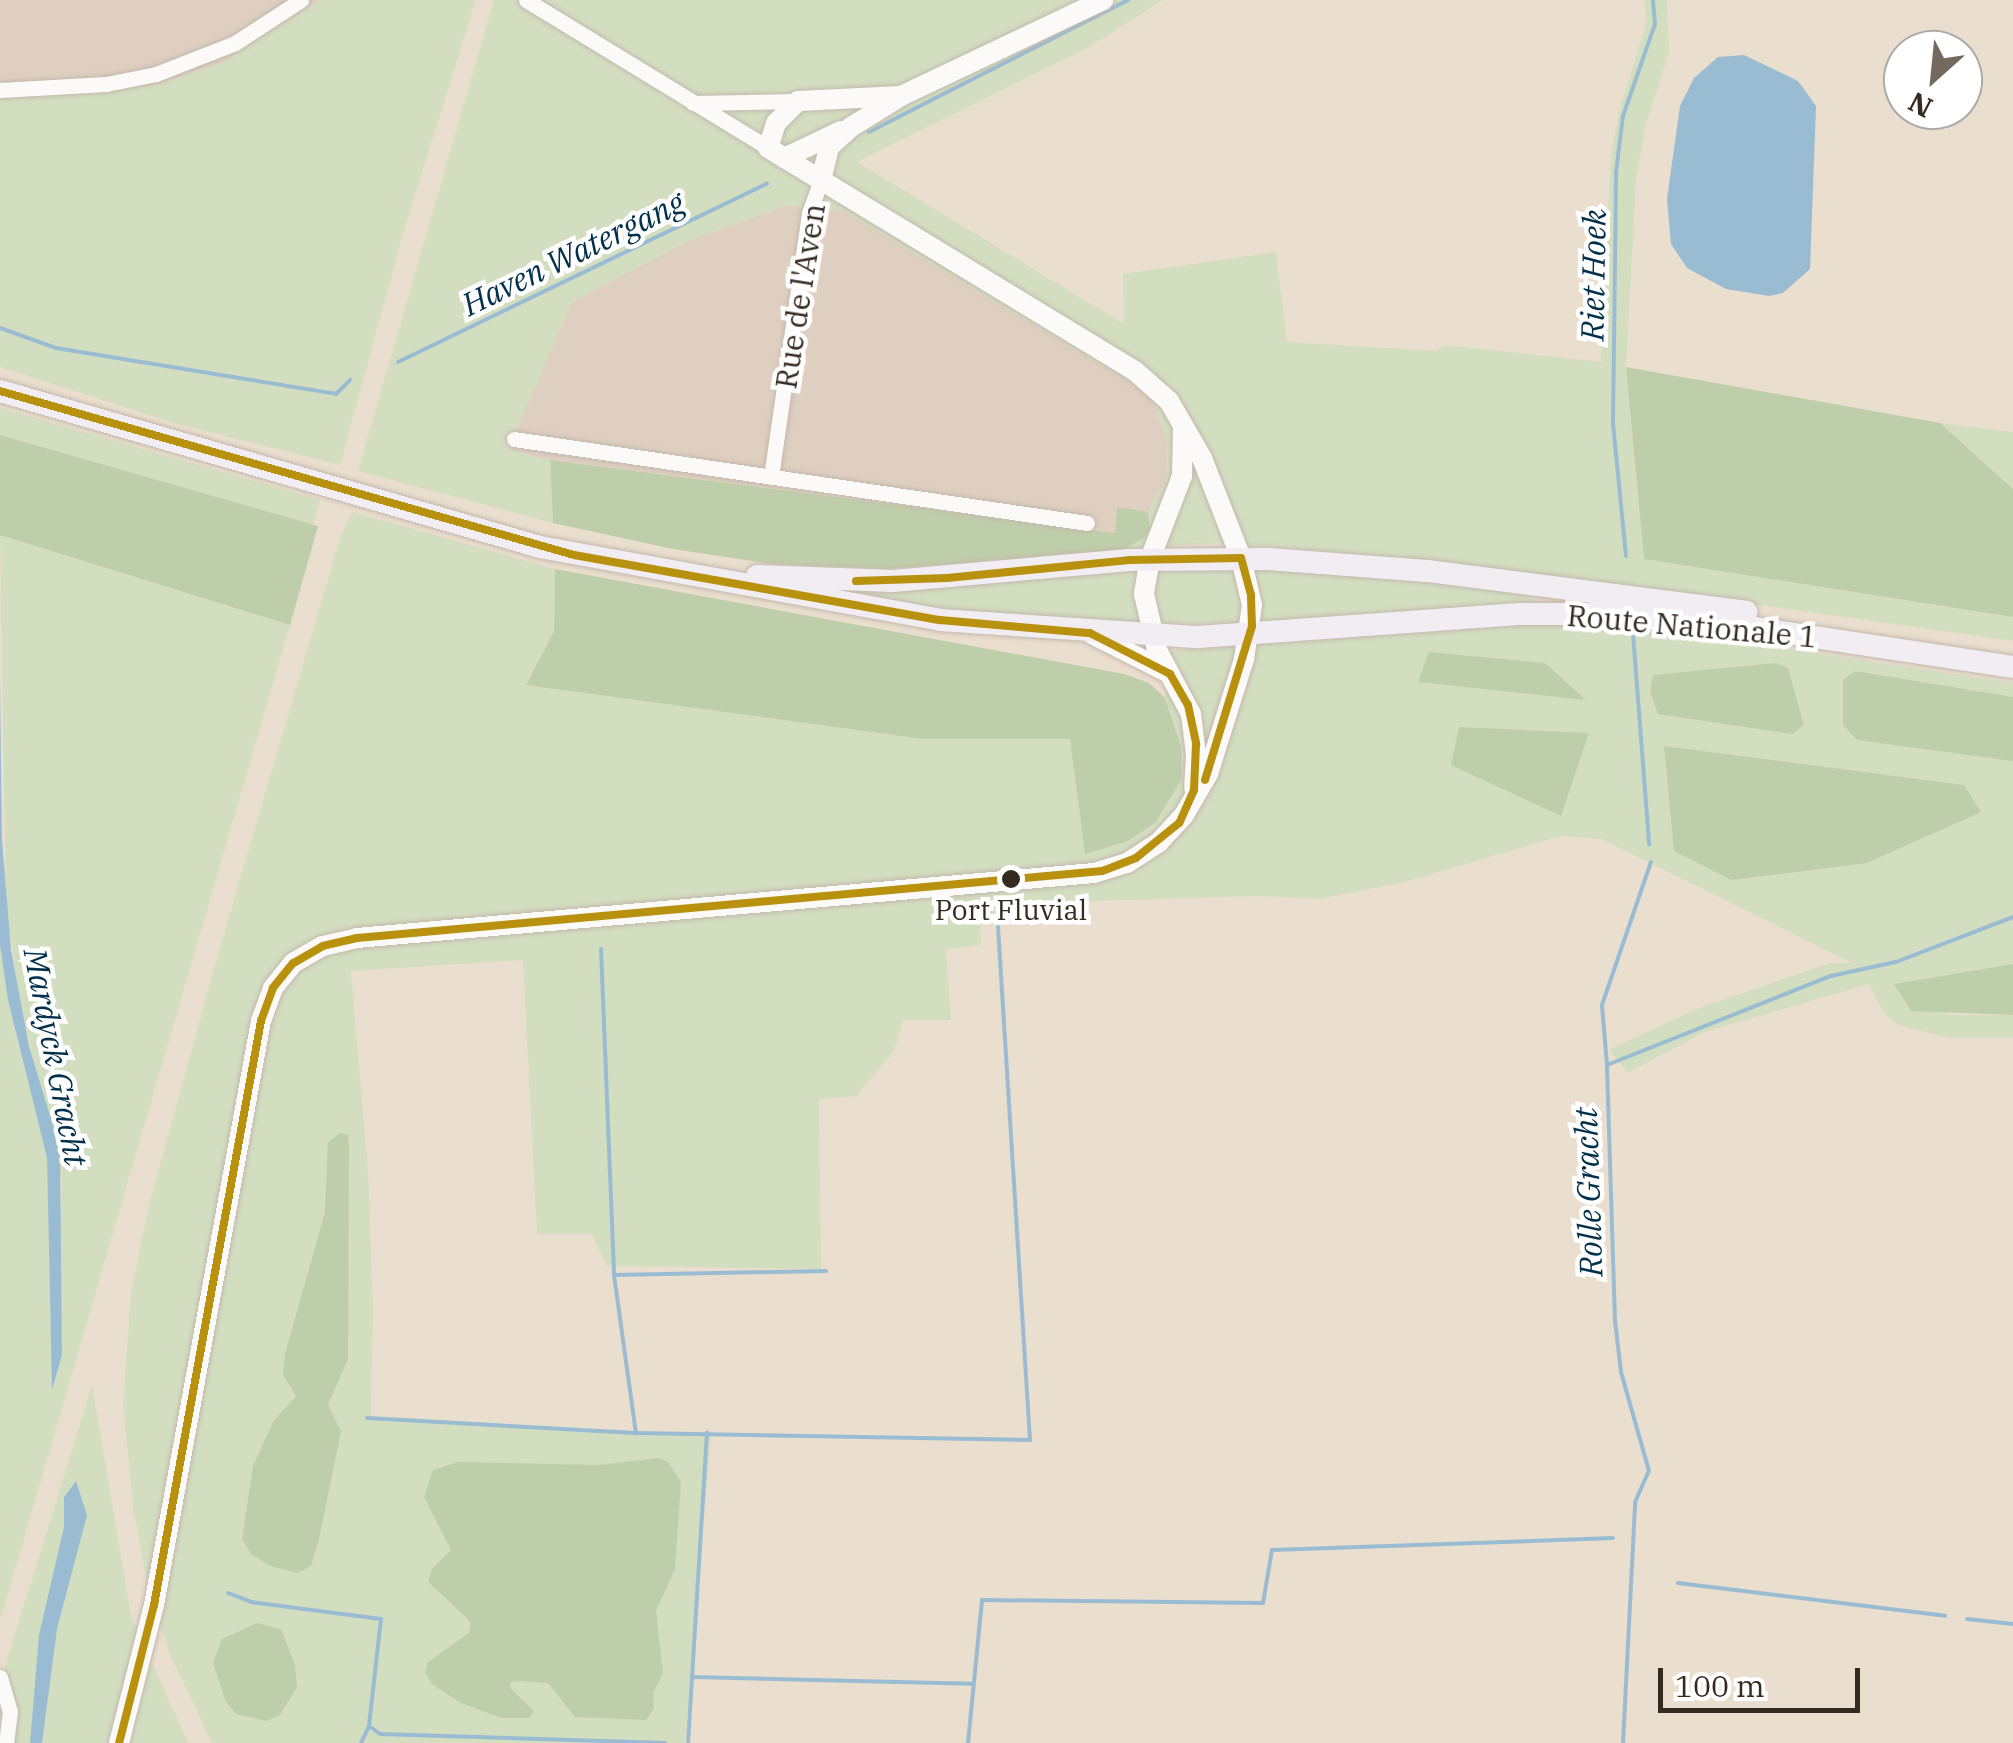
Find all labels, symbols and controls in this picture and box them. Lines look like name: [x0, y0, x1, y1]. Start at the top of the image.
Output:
north arrow: [1883, 30, 1983, 130]
text: N: [1902, 84, 1938, 127]
water label: Haven Watergang: [455, 183, 691, 323]
street label: Rue de l'Aven: [768, 201, 832, 391]
water label: Riet Hoek: [1573, 209, 1613, 341]
street label: Route Nationale 1: [1566, 597, 1818, 655]
marker: Port Fluvial: [1001, 869, 1021, 889]
place label: Port Fluvial: [935, 893, 1087, 927]
water label: Mardyck Gracht: [16, 945, 96, 1169]
water label: Rolle Gracht: [1566, 1107, 1610, 1277]
scale bar: [1663, 1648, 1866, 1710]
text: 100 m: [1675, 1666, 1765, 1705]

